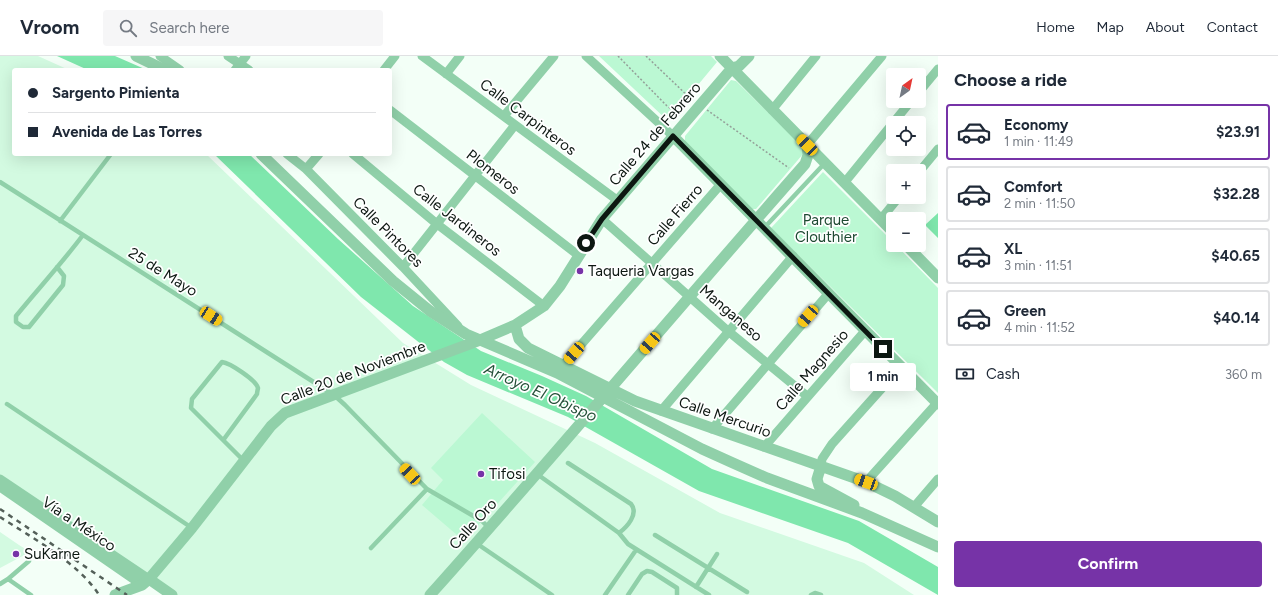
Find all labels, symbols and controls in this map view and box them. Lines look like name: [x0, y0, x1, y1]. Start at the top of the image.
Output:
search box: [103, 10, 383, 46]
text: Vroom: [20, 16, 79, 39]
icon: search: [117, 17, 139, 39]
text: Search here: [149, 19, 229, 37]
text: Home: [1036, 19, 1075, 36]
text: Map: [1097, 19, 1124, 36]
text: About: [1146, 19, 1185, 36]
text: Contact: [1207, 19, 1258, 36]
north arrow: [886, 68, 926, 108]
map controls: [886, 68, 926, 252]
text: Choose a ride: [954, 69, 1067, 91]
street label: Calle Carpinteros: [476, 75, 580, 159]
street label: Calle 24 de Febrero: [605, 78, 705, 189]
text: Sargento Pimienta: [52, 84, 180, 102]
icon: car: [956, 114, 992, 150]
button: locate: [886, 116, 926, 156]
text: Economy: [1004, 116, 1069, 134]
text: Avenida de Las Torres: [52, 123, 202, 141]
text: $23.91: [1216, 123, 1260, 141]
car: [794, 132, 820, 158]
text: 1 min · 11:49: [1004, 134, 1073, 149]
street label: Plomeros: [463, 146, 523, 198]
button: +: [886, 164, 926, 204]
icon: car: [956, 176, 992, 212]
text: Comfort: [1004, 178, 1063, 196]
street label: Calle Jardineros: [409, 180, 505, 260]
street label: Calle Fierro: [643, 180, 707, 249]
text: $32.28: [1213, 185, 1260, 203]
street label: Calle Pintores: [349, 193, 427, 271]
text: 2 min · 11:50: [1004, 196, 1075, 211]
park label: Parque Clouthier: [795, 211, 857, 246]
button: −: [886, 212, 926, 252]
route start: [577, 234, 595, 252]
icon: car: [956, 238, 992, 274]
text: XL: [1004, 240, 1022, 258]
street label: 25 de Mayo: [125, 244, 201, 300]
text: $40.65: [1211, 247, 1260, 265]
text: 3 min · 11:51: [1004, 258, 1072, 273]
place label: Taqueria Vargas: [588, 262, 694, 280]
marker: Taqueria Vargas: [575, 266, 585, 276]
street label: Manganeso: [696, 281, 766, 345]
icon: car: [956, 300, 992, 336]
text: Green: [1004, 302, 1046, 320]
car: [796, 303, 820, 329]
car: [198, 304, 224, 328]
text: $40.14: [1213, 309, 1260, 327]
text: 4 min · 11:52: [1004, 320, 1075, 335]
street label: Calle Magnesio: [772, 325, 852, 414]
car: [638, 330, 662, 356]
street label: Calle 20 de Noviembre: [278, 337, 428, 409]
car: [562, 340, 586, 366]
route end: [874, 340, 892, 358]
water label: Arroyo El Obispo: [481, 359, 600, 426]
callout: 1 min: [850, 363, 916, 391]
icon: cash: [954, 363, 976, 385]
text: Cash: [986, 365, 1020, 383]
text: 360 m: [1225, 367, 1262, 382]
text: 1 min: [868, 369, 898, 384]
street label: Calle Mercurio: [676, 393, 774, 441]
car: [397, 461, 423, 487]
place label: Tifosi: [489, 465, 525, 483]
marker: Tifosi: [476, 469, 486, 479]
car: [853, 472, 879, 492]
street label: Vía a México: [39, 493, 119, 555]
street label: Calle Oro: [445, 495, 501, 553]
button: Confirm: [954, 541, 1262, 587]
place label: SuKarne: [24, 545, 80, 563]
marker: SuKarne: [11, 549, 21, 559]

